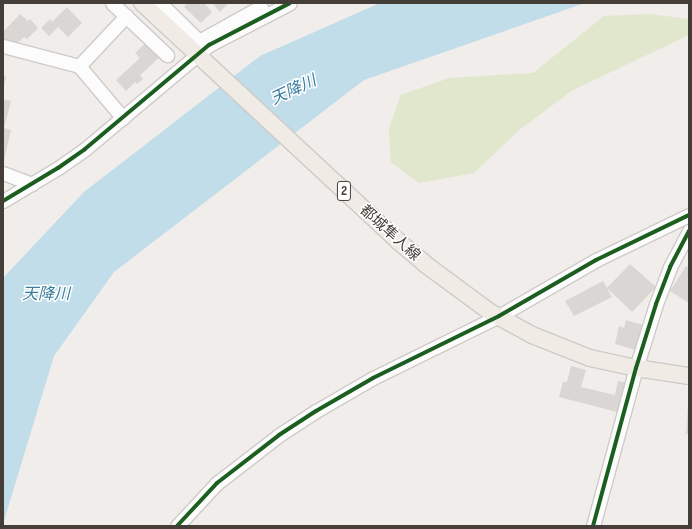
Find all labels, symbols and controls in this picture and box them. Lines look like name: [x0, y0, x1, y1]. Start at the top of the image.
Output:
water label: 天降川: [268, 72, 320, 110]
road number: 2: [336, 179, 352, 203]
street label: 都城隼人線: [356, 201, 424, 265]
water label: 天降川: [22, 285, 70, 305]

